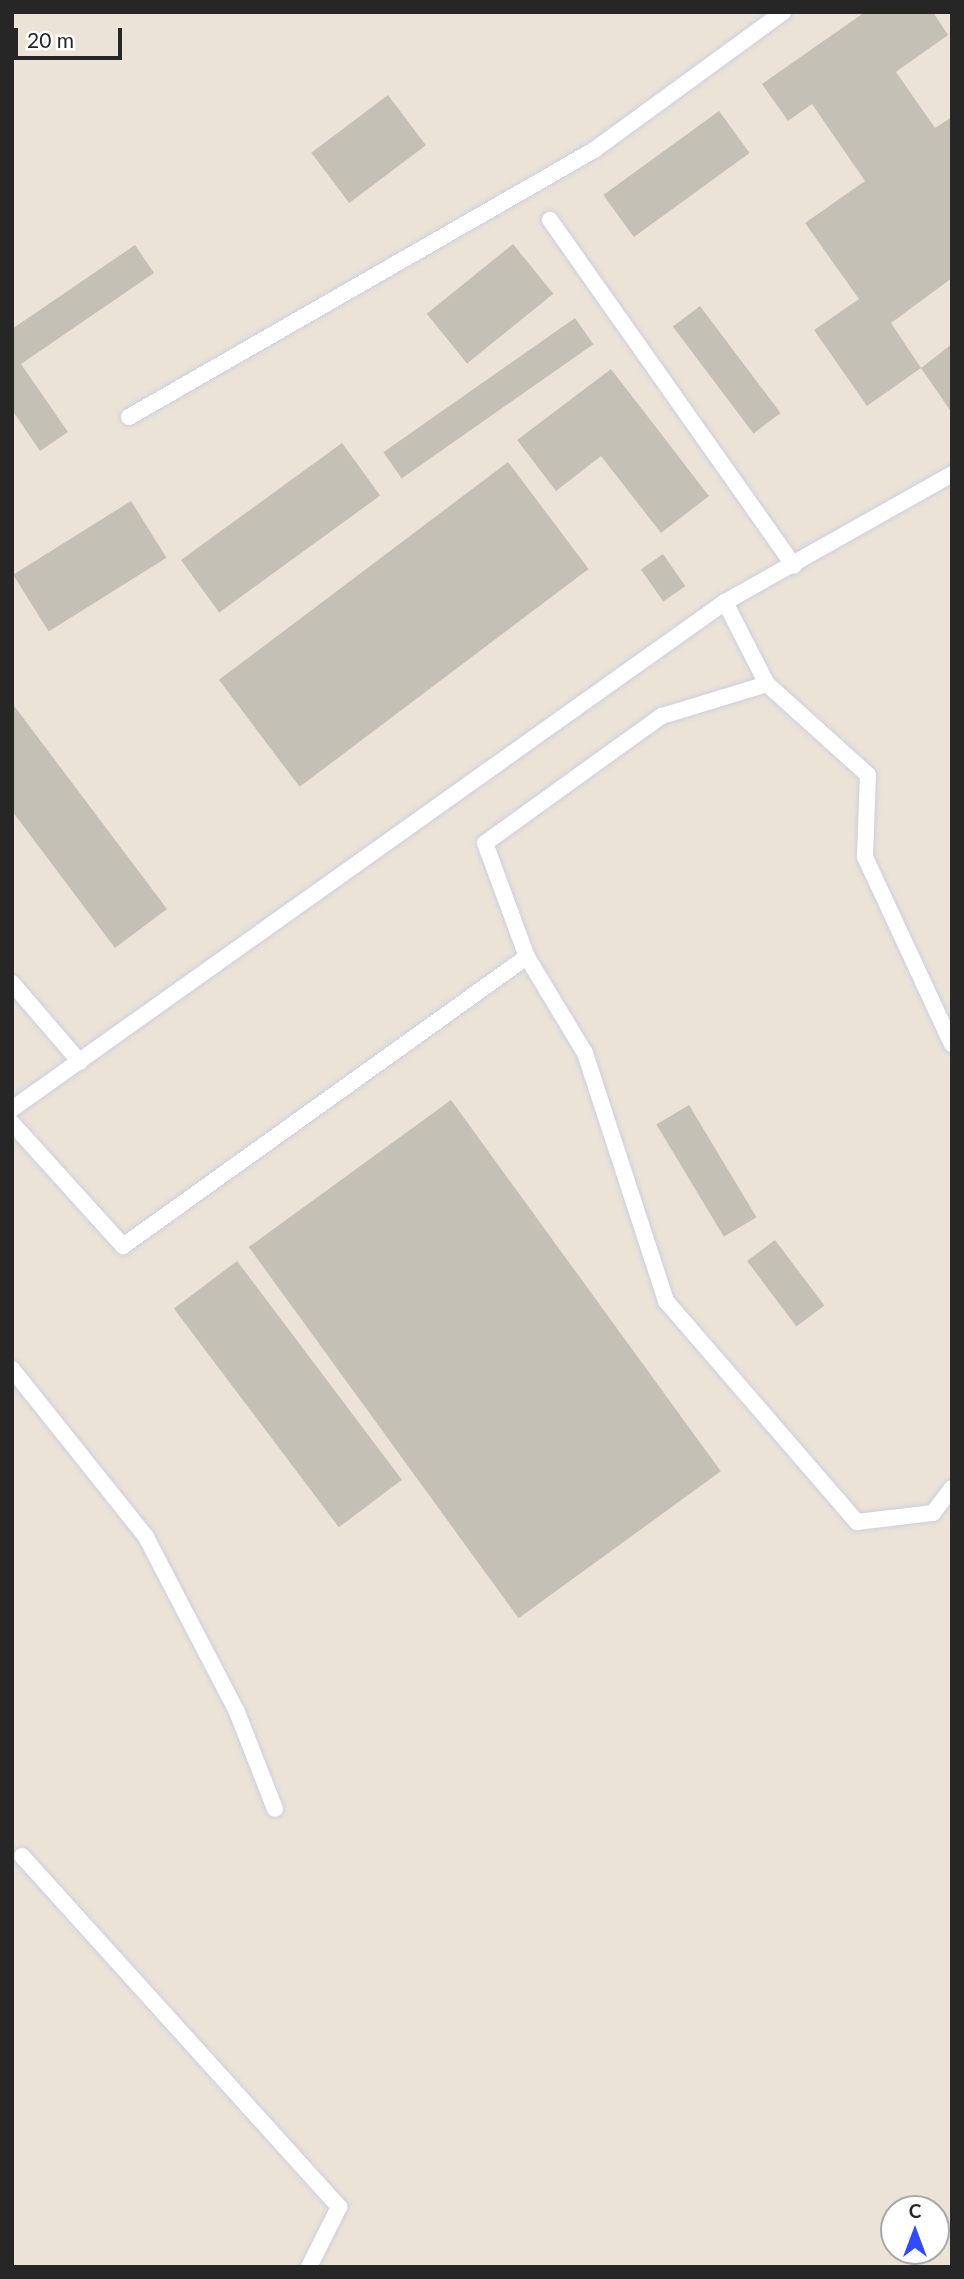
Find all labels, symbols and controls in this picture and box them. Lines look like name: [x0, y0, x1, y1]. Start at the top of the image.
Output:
scale bar: [18, 14, 126, 58]
text: 20 m: [27, 27, 74, 52]
north arrow: [880, 2195, 950, 2265]
text: С: [909, 2199, 921, 2222]

